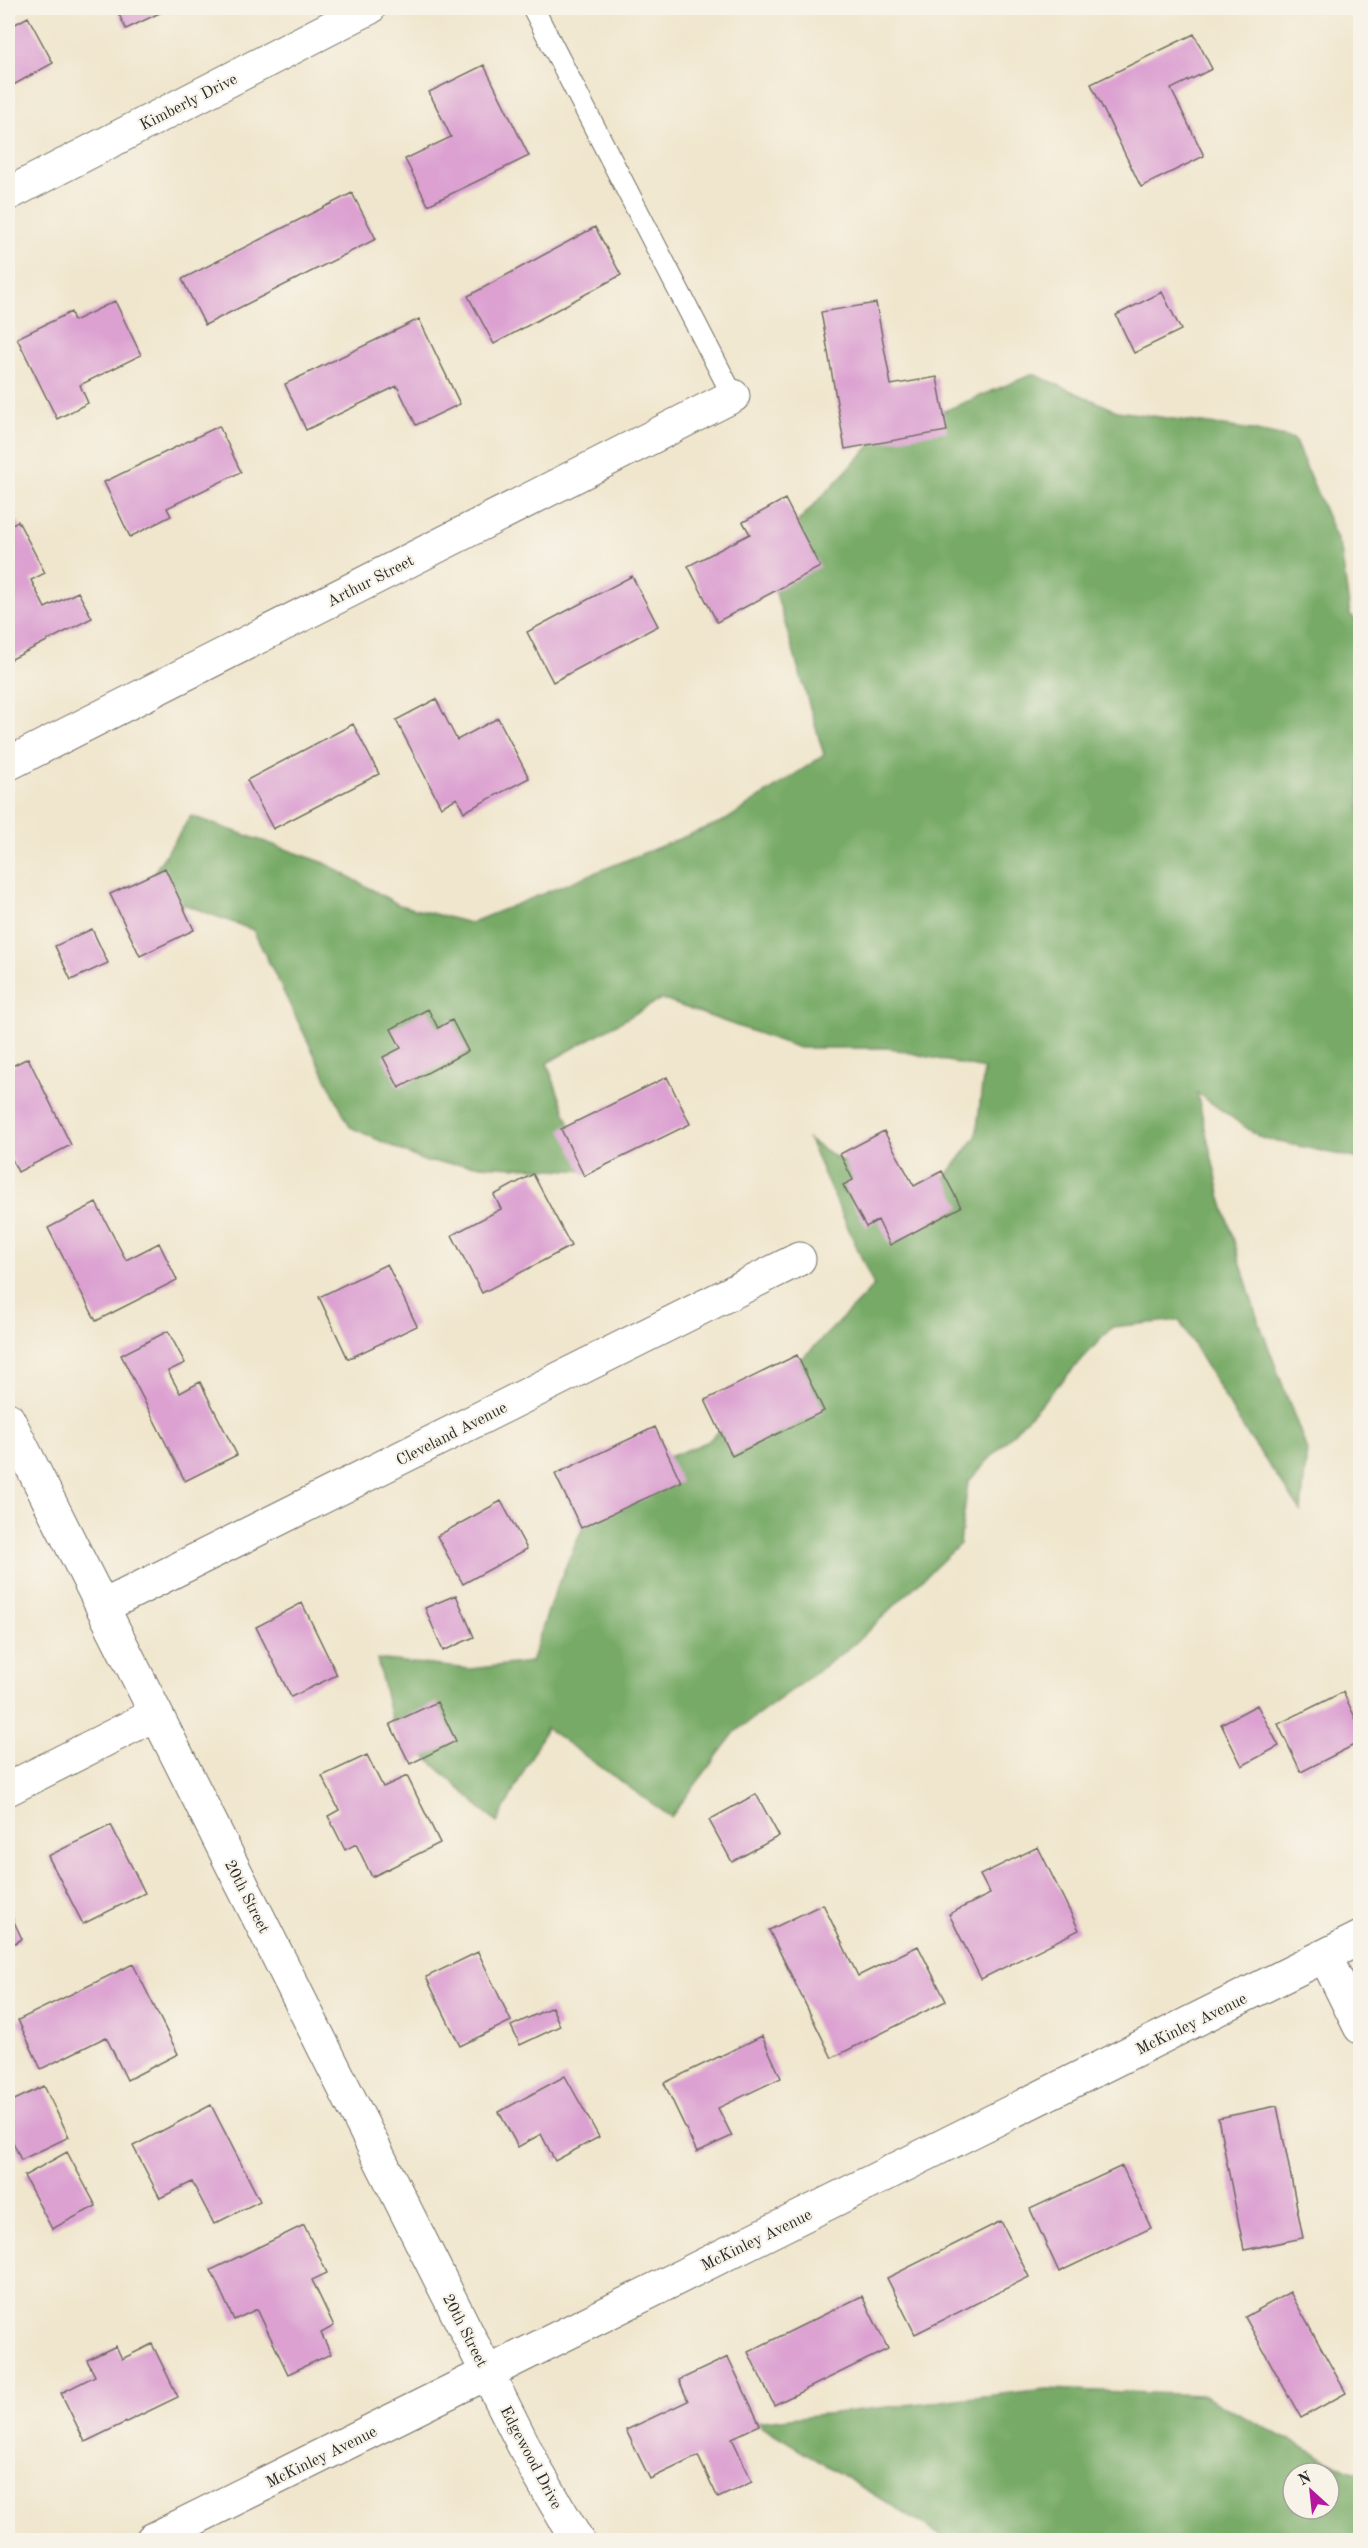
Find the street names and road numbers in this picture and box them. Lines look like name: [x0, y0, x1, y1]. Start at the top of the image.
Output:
street label: Kimberly Drive: [138, 71, 240, 134]
street label: Arthur Street: [325, 553, 417, 610]
street label: Cleveland Avenue: [394, 1400, 510, 1470]
street label: 20th Street: [221, 1858, 272, 1936]
street label: McKinley Avenue: [1134, 1991, 1250, 2058]
street label: McKinley Avenue: [699, 2207, 815, 2274]
street label: 20th Street: [439, 2292, 490, 2370]
street label: Edgewood Drive: [496, 2404, 564, 2512]
street label: McKinley Avenue: [264, 2424, 380, 2491]

